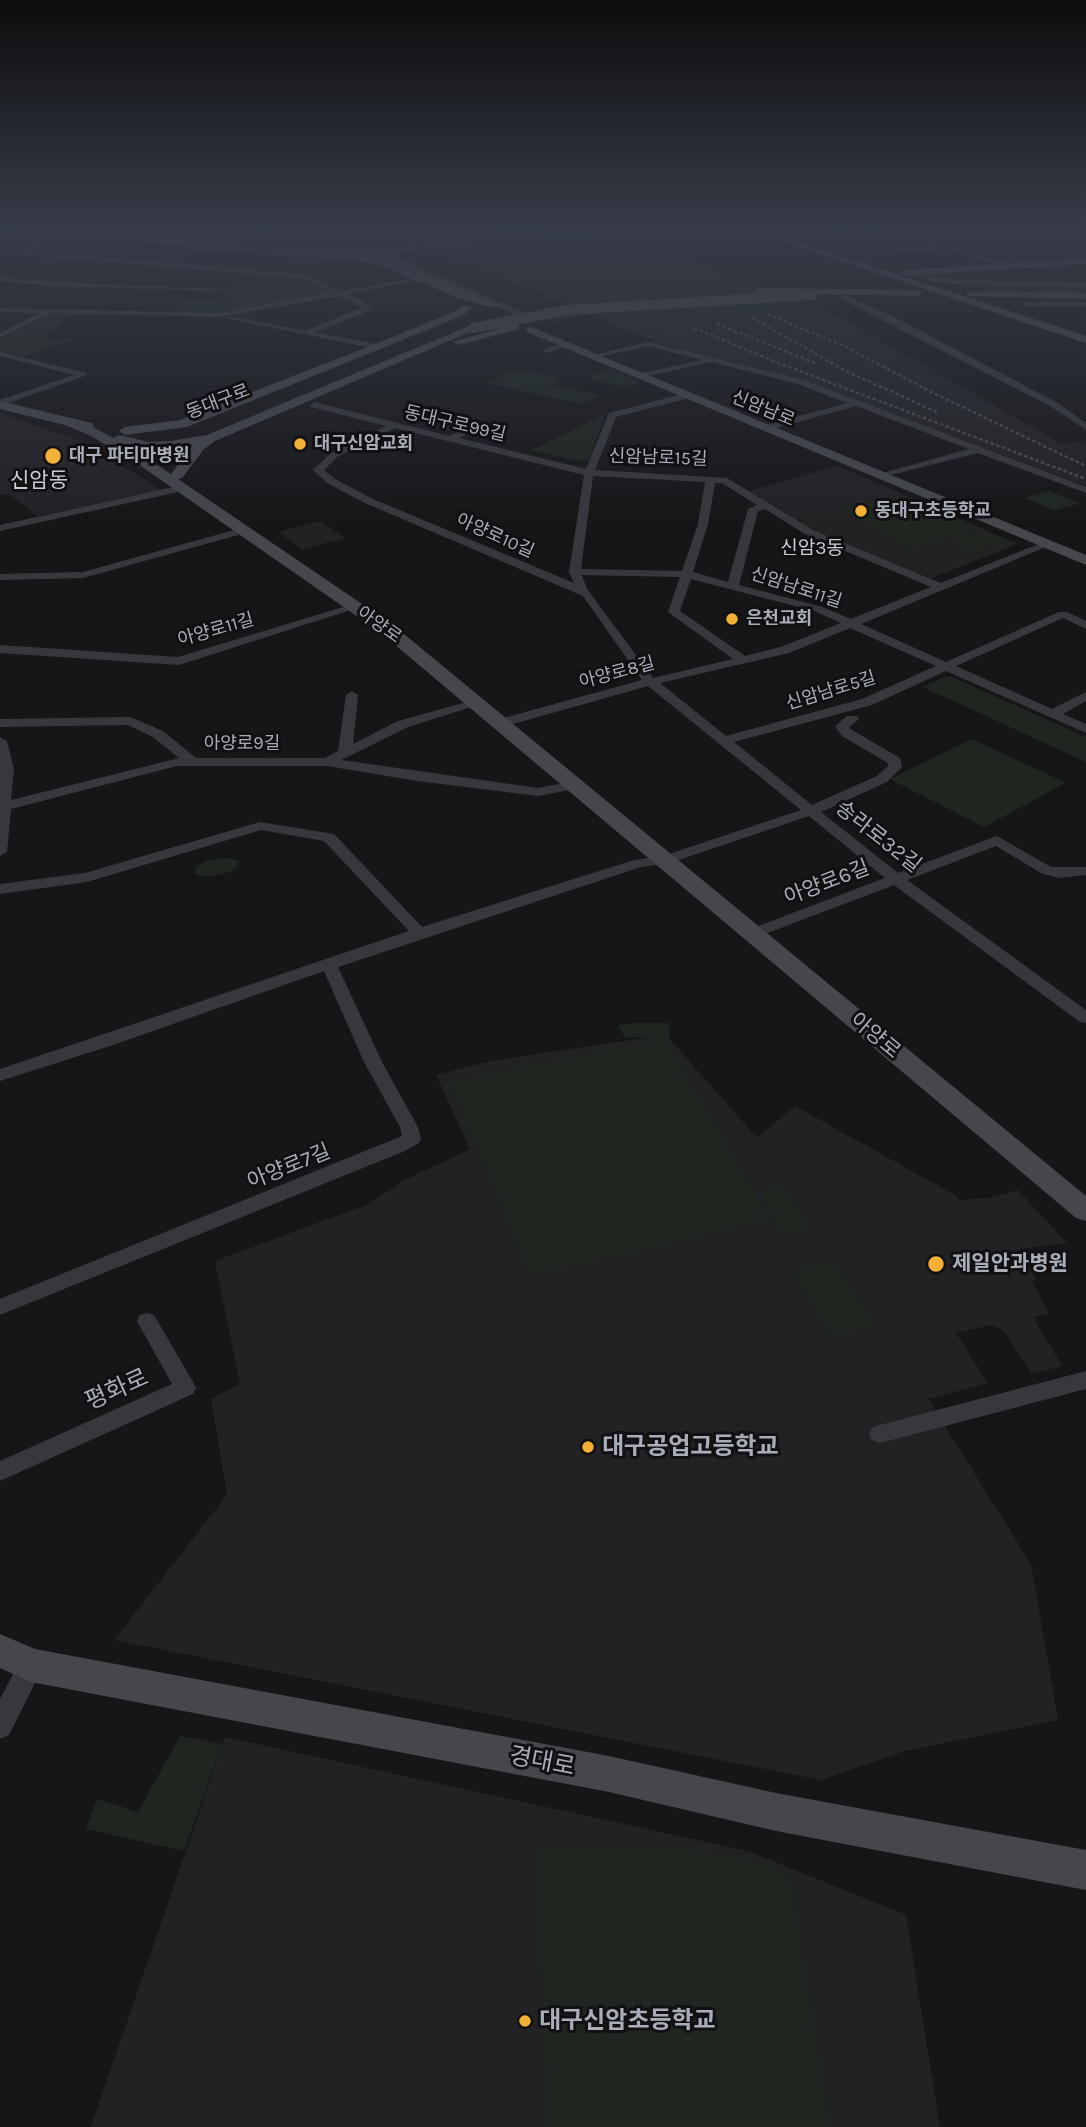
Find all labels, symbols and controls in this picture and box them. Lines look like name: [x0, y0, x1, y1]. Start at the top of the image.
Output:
street label: 동대구로: [183, 380, 253, 424]
street label: 신암남로: [728, 387, 798, 431]
street label: 동대구로99길: [402, 402, 508, 446]
place label: 대구신암교회: [314, 433, 413, 455]
marker: 대구신암교회: [292, 436, 308, 452]
place label: 대구 파티마병원: [69, 445, 189, 467]
street label: 신암남로15길: [608, 445, 708, 471]
marker: 대구 파티마병원: [43, 446, 63, 466]
district label: 신암동: [10, 468, 68, 494]
place label: 동대구초등학교: [875, 500, 991, 522]
marker: 동대구초등학교: [853, 503, 869, 519]
street label: 아양로10길: [453, 509, 537, 563]
district label: 신암3동: [780, 538, 844, 560]
street label: 신암남로11길: [748, 563, 844, 613]
street label: 아양로: [352, 602, 406, 648]
place label: 은천교회: [746, 608, 812, 630]
street label: 아양로11길: [175, 609, 257, 651]
marker: 은천교회: [724, 611, 740, 627]
street label: 아양로8길: [577, 653, 657, 693]
street label: 신암남로5길: [783, 667, 879, 715]
street label: 아양로9길: [204, 733, 280, 755]
street label: 송라로32길: [830, 796, 926, 878]
street label: 아양로6길: [781, 855, 873, 911]
street label: 아양로: [845, 1008, 905, 1064]
street label: 아양로7길: [244, 1139, 334, 1195]
place label: 제일안과병원: [952, 1251, 1068, 1277]
marker: 제일안과병원: [926, 1254, 946, 1274]
street label: 평화로: [81, 1363, 153, 1417]
place label: 대구공업고등학교: [602, 1433, 779, 1461]
marker: 대구공업고등학교: [580, 1439, 596, 1455]
street label: 경대로: [507, 1742, 577, 1782]
place label: 대구신암초등학교: [539, 2007, 716, 2035]
marker: 대구신암초등학교: [517, 2013, 533, 2029]

